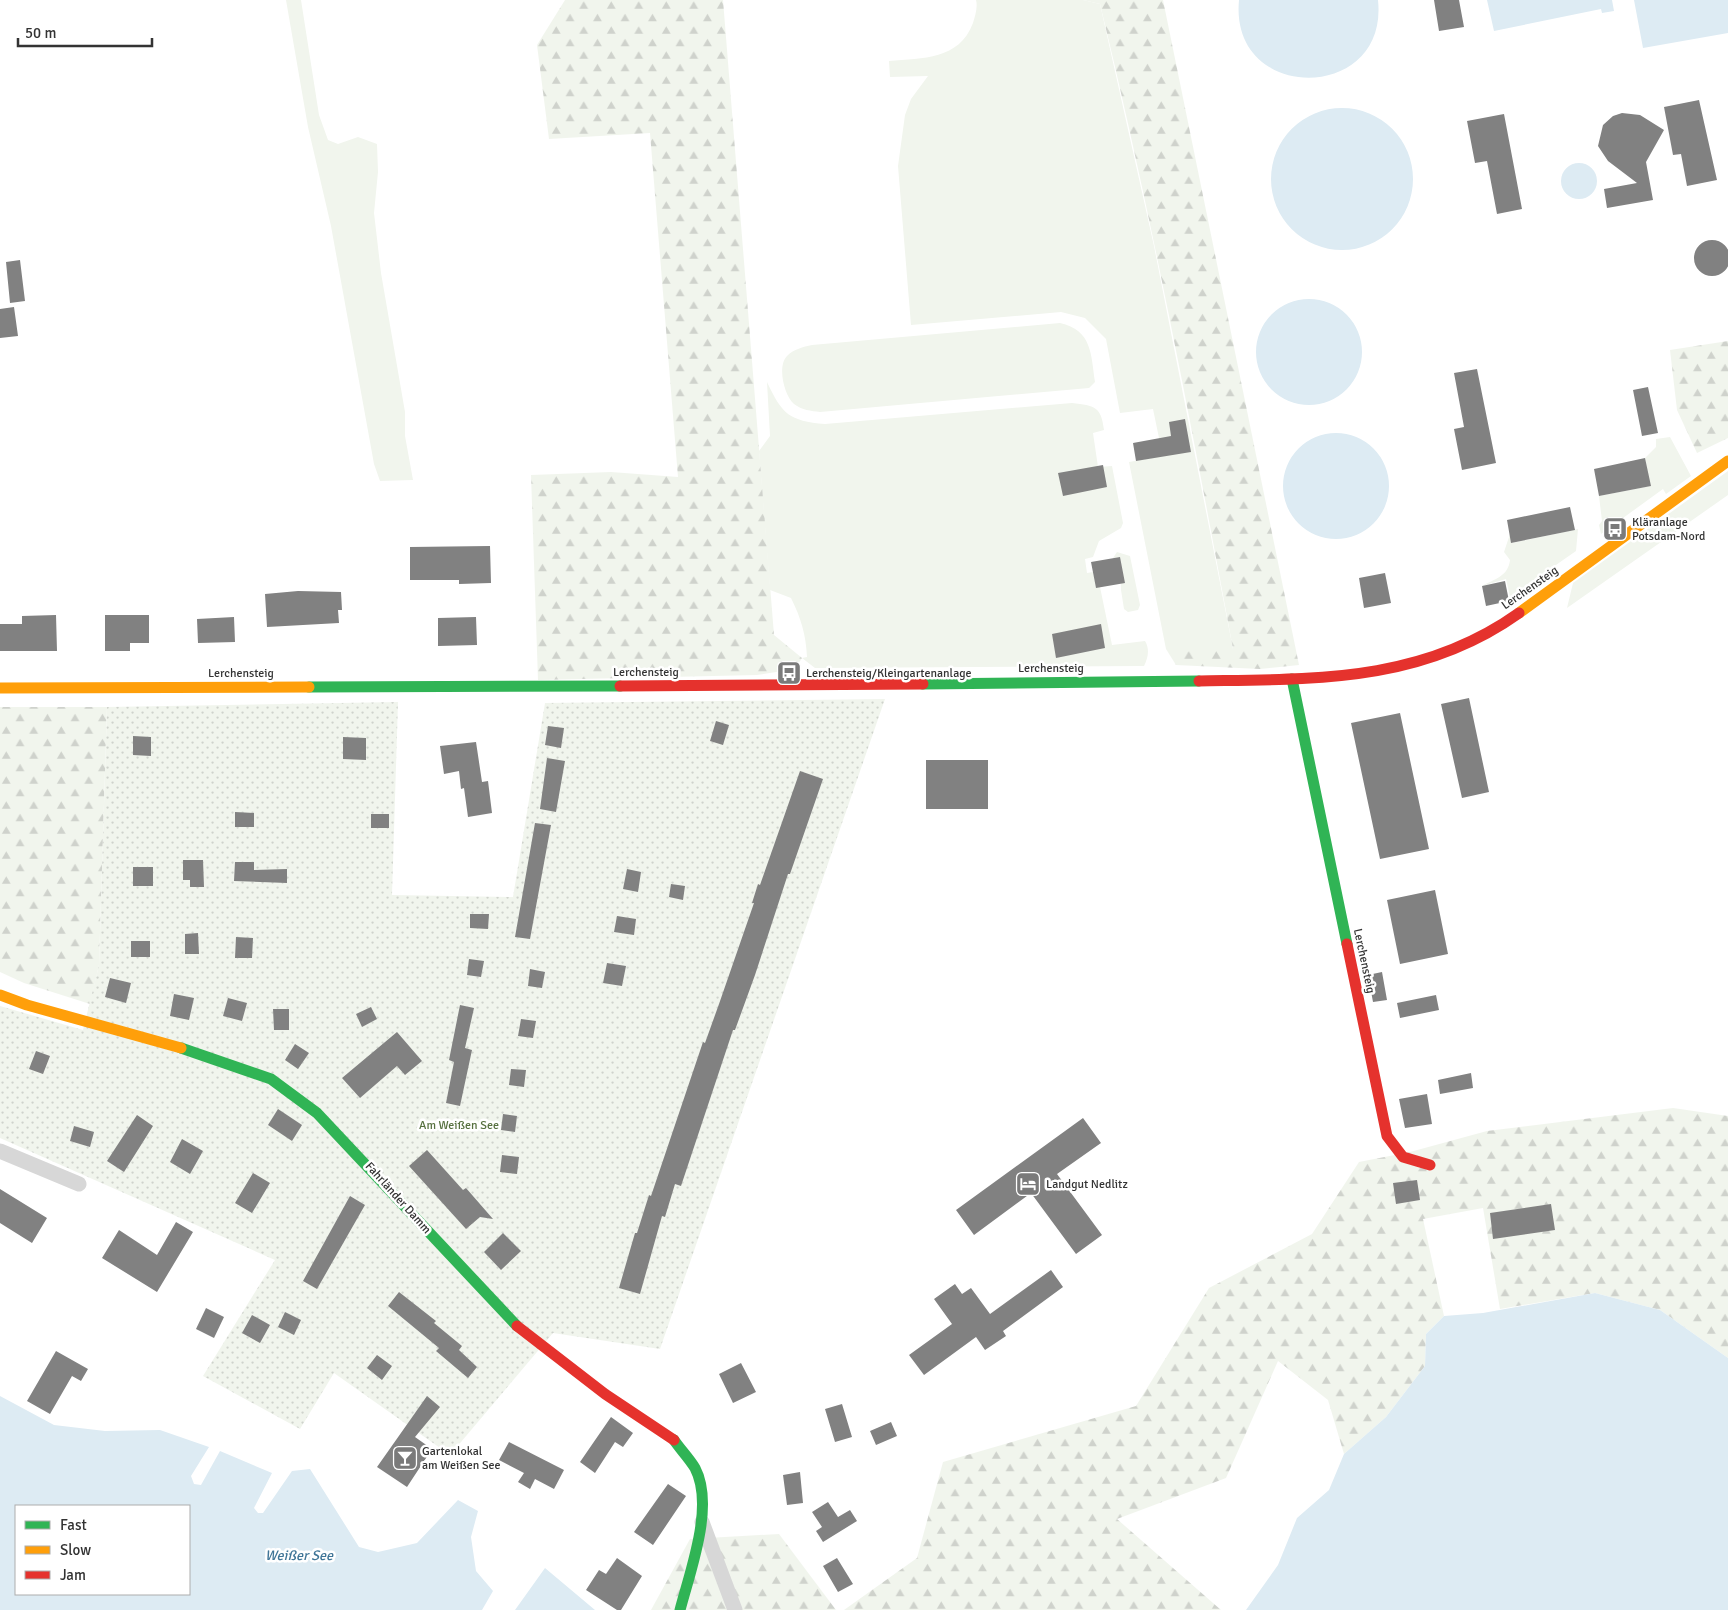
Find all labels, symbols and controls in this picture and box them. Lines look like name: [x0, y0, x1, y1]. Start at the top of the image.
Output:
scale bar: [18, 15, 151, 47]
text: 50 m: [25, 24, 56, 42]
place label: Kläranlage Potsdam-Nord: [1632, 515, 1705, 544]
bus stop icon: Kläranlage Potsdam-Nord: [1602, 516, 1628, 542]
street label: Lerchensteig: [1499, 563, 1561, 613]
bus stop icon: Lerchensteig/Kleingartenanlage: [776, 660, 802, 686]
street label: Lerchensteig: [1018, 661, 1084, 676]
street label: Lerchensteig: [613, 665, 679, 680]
street label: Lerchensteig: [208, 666, 274, 681]
place label: Lerchensteig/Kleingartenanlage: [806, 666, 972, 681]
street label: Lerchensteig: [1350, 927, 1378, 995]
park label: Am Weißen See: [419, 1118, 499, 1133]
street label: Fahrländer Damm: [362, 1159, 434, 1237]
hotel icon: Landgut Nedlitz: [1015, 1171, 1041, 1197]
place label: Landgut Nedlitz: [1046, 1177, 1128, 1192]
place label: Gartenlokal am Weißen See: [422, 1444, 501, 1473]
bar icon: Gartenlokal am Weißen See: [392, 1445, 418, 1471]
legend: [15, 1505, 190, 1595]
text: Fast: [60, 1516, 87, 1534]
text: Slow: [60, 1541, 91, 1559]
water label: Weißer See: [265, 1547, 334, 1564]
text: Jam: [60, 1566, 86, 1584]

